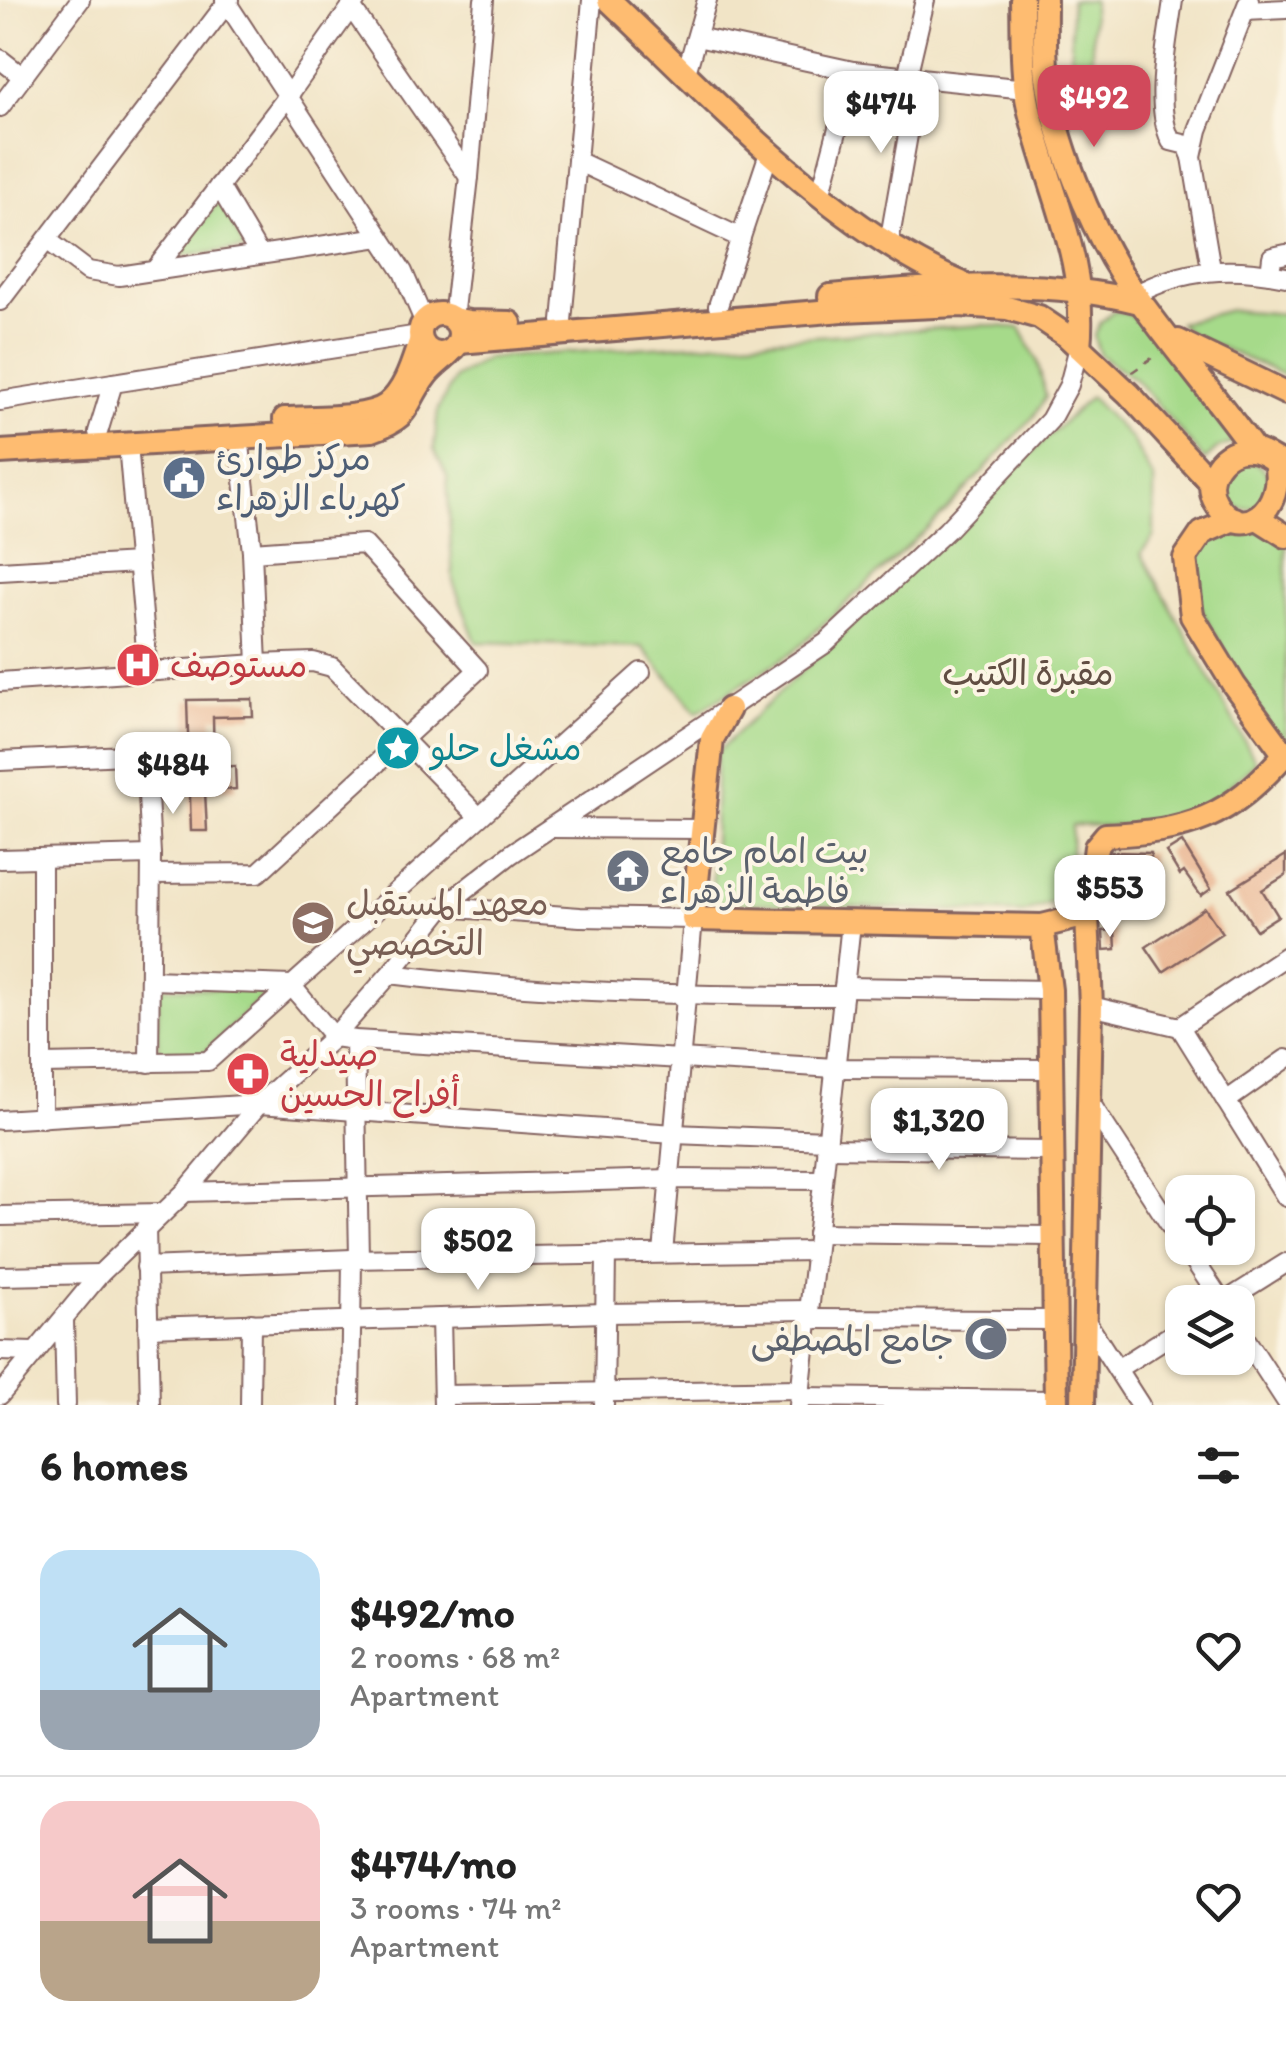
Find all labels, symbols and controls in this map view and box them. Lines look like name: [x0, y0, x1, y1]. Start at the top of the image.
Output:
pin: $492: [1035, 65, 1153, 150]
pin: $474: [822, 71, 940, 156]
text: $492: [1059, 78, 1129, 116]
text: $474: [846, 84, 916, 122]
place label: مركز طوارئ كهرباء الزهراء: [216, 437, 406, 519]
public building icon: مركز طوارئ كهرباء الزهراء: [161, 455, 207, 501]
hospital icon: مستوصف: [115, 642, 161, 688]
place label: مستوصف: [170, 644, 307, 686]
park label: مقبرة الكتيب: [942, 652, 1114, 694]
place icon: مشغل حلو: [375, 725, 421, 771]
place label: مشغل حلو: [428, 727, 582, 771]
pin: $484: [114, 732, 232, 817]
text: $484: [137, 745, 209, 783]
place label: بيت امام جامع فاطمة الزهراء: [660, 830, 868, 912]
temple icon: بيت امام جامع فاطمة الزهراء: [605, 848, 651, 894]
pin: $553: [1051, 855, 1169, 940]
text: $553: [1076, 868, 1144, 906]
place label: معهد المستقبل التخصصي: [346, 882, 549, 974]
school or university icon: معهد المستقبل التخصصي: [290, 900, 336, 946]
place label: صيدلية أفراح الحسين: [280, 1033, 460, 1118]
pharmacy icon: صيدلية أفراح الحسين: [225, 1051, 271, 1097]
pin: $1,320: [858, 1088, 1020, 1173]
text: $1,320: [893, 1101, 985, 1139]
map controls: [1165, 1175, 1255, 1375]
button: locate: [1165, 1175, 1255, 1265]
pin: $502: [419, 1208, 537, 1293]
text: $502: [443, 1221, 513, 1259]
button: layers: [1165, 1285, 1255, 1375]
mosque icon: جامع المصطفى: [963, 1316, 1009, 1362]
place label: جامع المصطفى: [751, 1318, 954, 1364]
icon: filters: [1191, 1438, 1246, 1493]
text: 6 homes: [40, 1440, 188, 1491]
text: $492/mo: [350, 1587, 515, 1638]
icon: home: [120, 1590, 240, 1710]
icon: heart: [1191, 1623, 1246, 1678]
text: 2 rooms · 68 m²: [350, 1638, 560, 1676]
text: Apartment: [350, 1676, 499, 1714]
text: $474/mo: [350, 1838, 517, 1889]
icon: home: [120, 1841, 240, 1961]
icon: heart: [1191, 1874, 1246, 1929]
text: 3 rooms · 74 m²: [350, 1889, 561, 1927]
text: Apartment: [350, 1927, 499, 1965]

